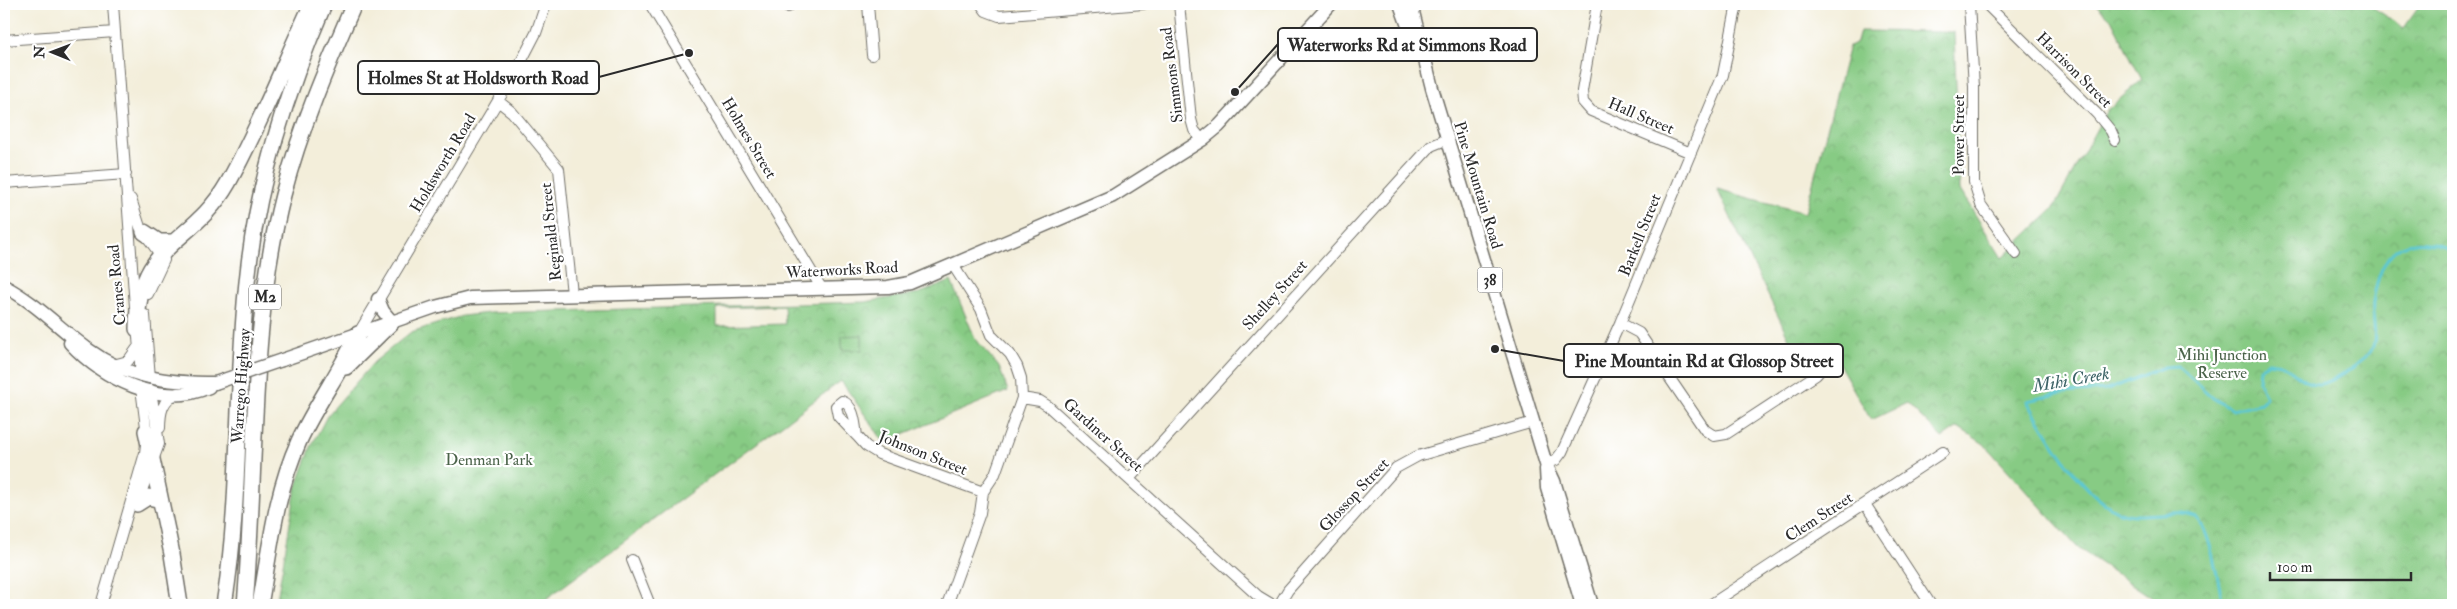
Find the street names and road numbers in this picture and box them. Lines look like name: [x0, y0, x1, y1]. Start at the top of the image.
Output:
street label: Simmons Road: [1156, 26, 1188, 124]
street label: Harrison Street: [2032, 28, 2116, 112]
street label: Hall Street: [1605, 93, 1677, 139]
street label: Holmes Street: [717, 94, 781, 182]
street label: Power Street: [1949, 95, 1969, 175]
street label: Holdsworth Road: [406, 110, 480, 216]
street label: Pine Mountain Road: [1449, 119, 1507, 251]
street label: Reginald Street: [536, 182, 566, 282]
street label: Barkell Street: [1614, 191, 1666, 279]
street label: Cranes Road: [103, 243, 131, 326]
street label: Shelley Street: [1238, 256, 1312, 334]
street label: Waterworks Road: [784, 257, 899, 283]
road number: 38: [1478, 268, 1502, 292]
road number: M2: [249, 284, 281, 310]
street label: Warrego Highway: [227, 327, 255, 445]
street label: Gardiner Street: [1059, 394, 1147, 476]
street label: Johnson Street: [874, 426, 970, 481]
street label: Glossop Street: [1315, 454, 1394, 537]
street label: Clem Street: [1781, 488, 1857, 546]

